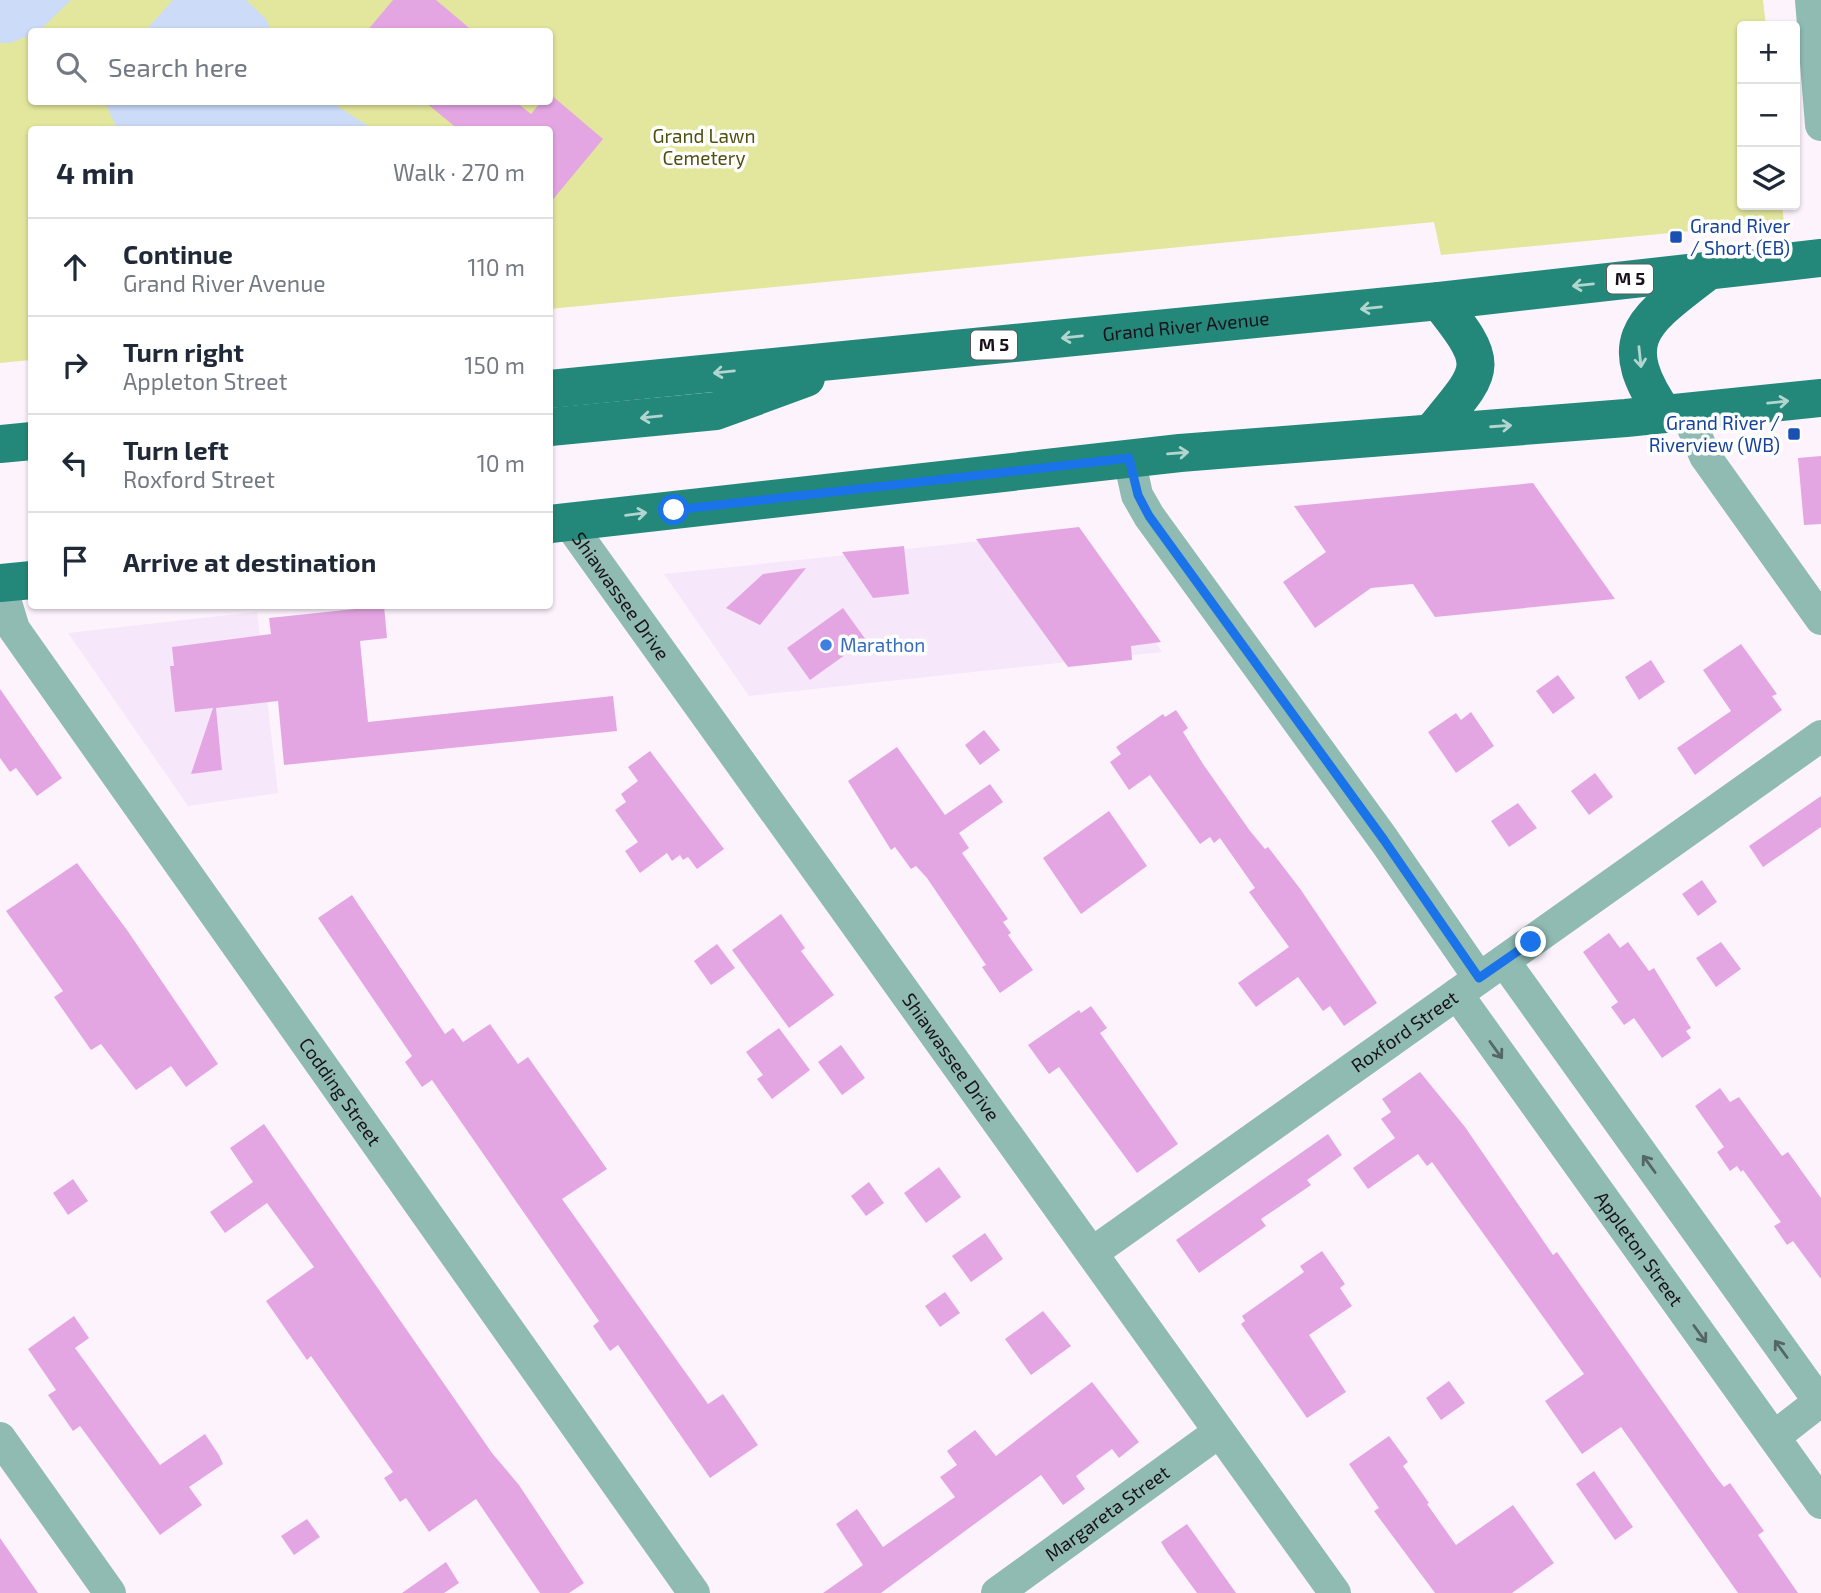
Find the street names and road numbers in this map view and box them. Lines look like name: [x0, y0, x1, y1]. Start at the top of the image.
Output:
road number: M 5: [1607, 264, 1653, 293]
street label: Grand River Avenue: [1101, 306, 1270, 345]
road number: M 5: [971, 330, 1017, 360]
street label: Shiawassee Drive: [568, 527, 675, 664]
street label: Roxford Street: [1346, 985, 1462, 1077]
street label: Shiawassee Drive: [898, 988, 1005, 1125]
street label: Codding Street: [295, 1033, 387, 1150]
street label: Appleton Street: [1591, 1186, 1688, 1310]
street label: Margareta Street: [1040, 1460, 1173, 1565]

